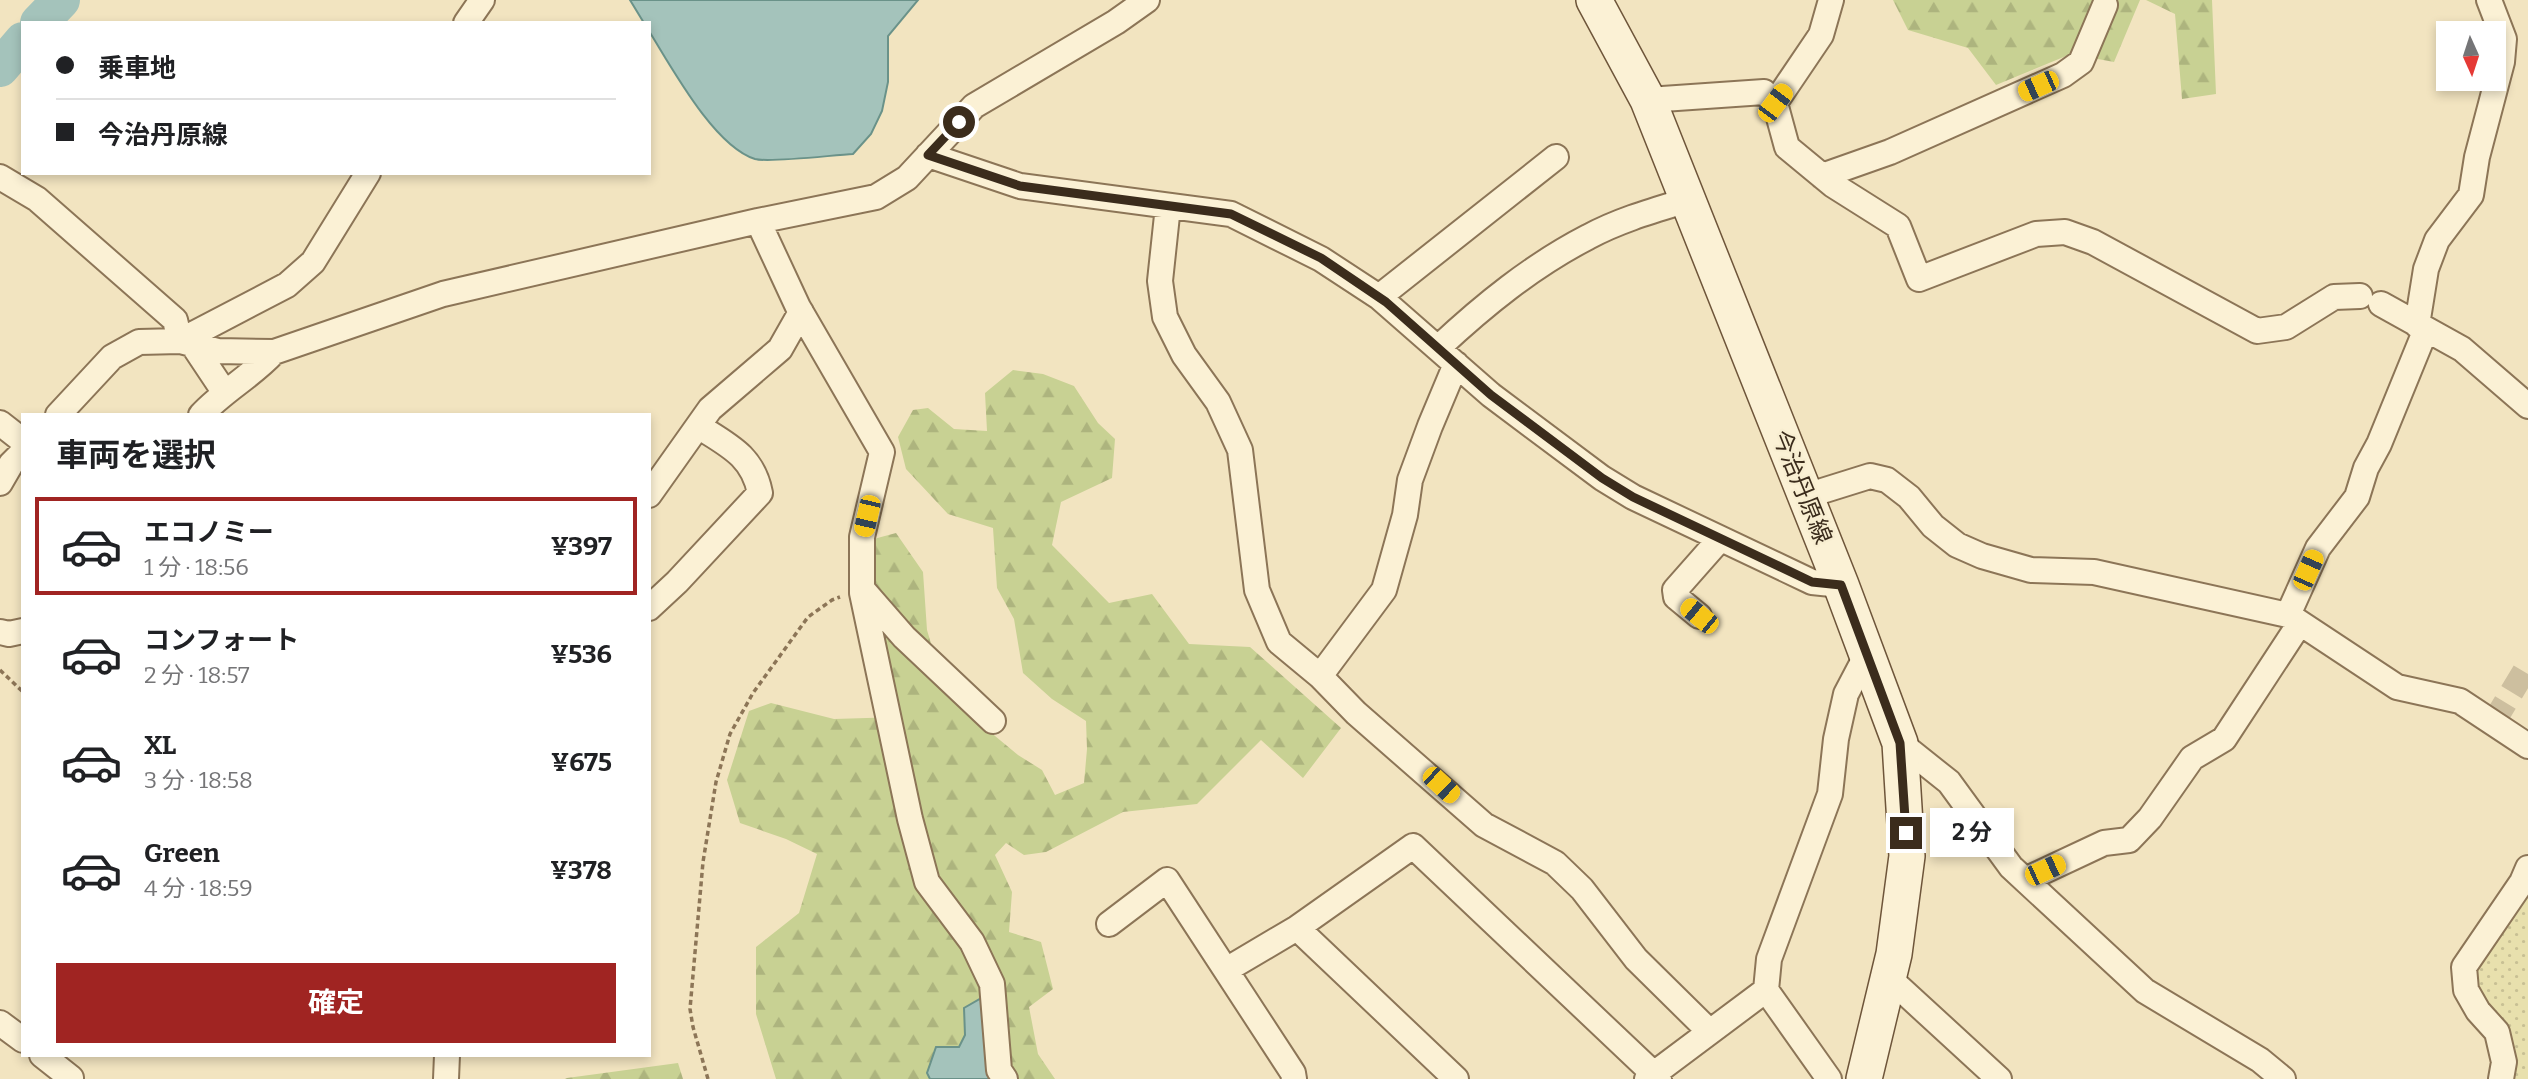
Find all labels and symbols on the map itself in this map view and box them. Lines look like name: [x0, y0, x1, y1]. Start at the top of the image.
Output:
north arrow: [2436, 21, 2506, 91]
car: [2015, 68, 2062, 104]
car: [1754, 80, 1797, 126]
route start: [943, 106, 975, 138]
street label: 今治丹原線: [1767, 426, 1837, 548]
car: [853, 493, 882, 539]
car: [2290, 547, 2327, 593]
car: [1677, 595, 1722, 637]
car: [1419, 763, 1464, 807]
callout: 2 分: [1930, 808, 2014, 858]
route end: [1890, 817, 1922, 849]
car: [2022, 852, 2069, 888]

